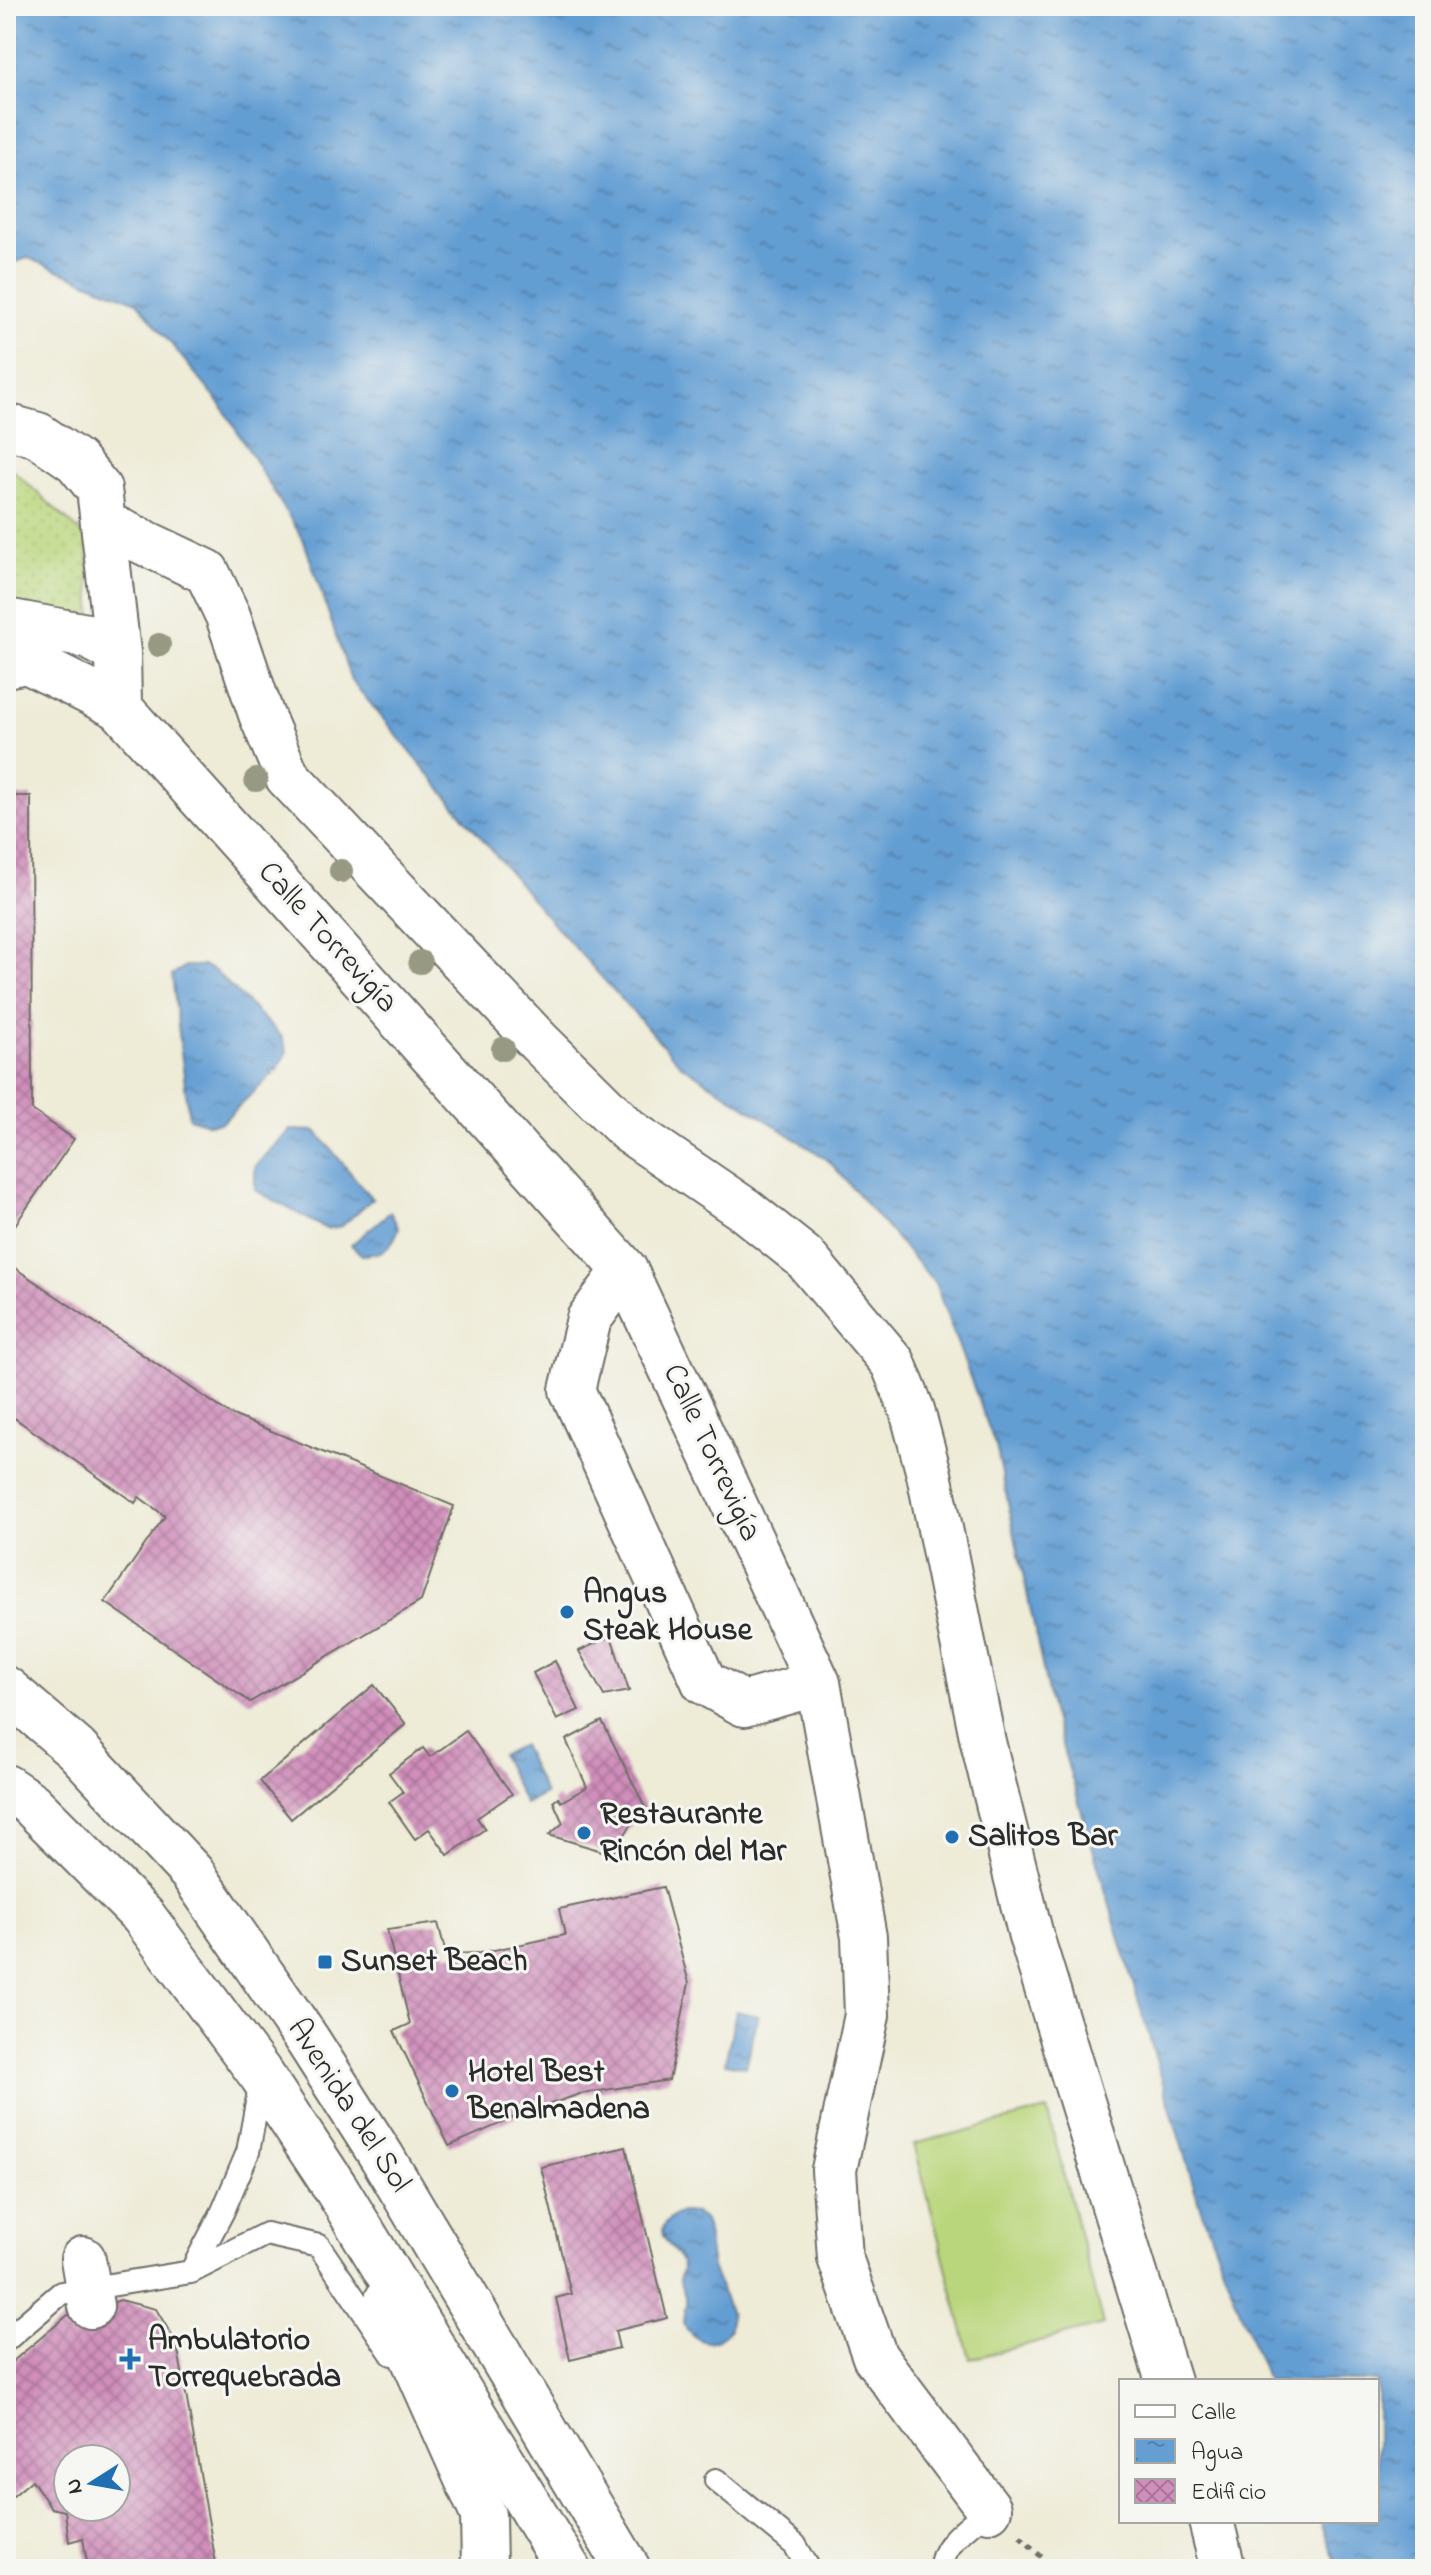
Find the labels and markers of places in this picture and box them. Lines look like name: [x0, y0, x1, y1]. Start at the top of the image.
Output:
place label: Angus Steak House: [583, 1571, 754, 1655]
marker: Angus Steak House: [558, 1603, 576, 1621]
place label: Restaurante Rincón del Mar: [600, 1792, 787, 1876]
place label: Salitos Bar: [968, 1814, 1118, 1861]
marker: Restaurante Rincón del Mar: [575, 1824, 593, 1842]
marker: Salitos Bar: [943, 1828, 961, 1846]
place label: Sunset Beach: [341, 1939, 527, 1986]
marker: Sunset Beach: [316, 1953, 334, 1971]
place label: Hotel Best Benalmadena: [466, 2050, 650, 2134]
marker: Hotel Best Benalmadena: [443, 2082, 461, 2100]
place label: Ambulatorio Torrequebrada: [148, 2318, 341, 2402]
marker: Ambulatorio Torrequebrada: [119, 2348, 141, 2370]

